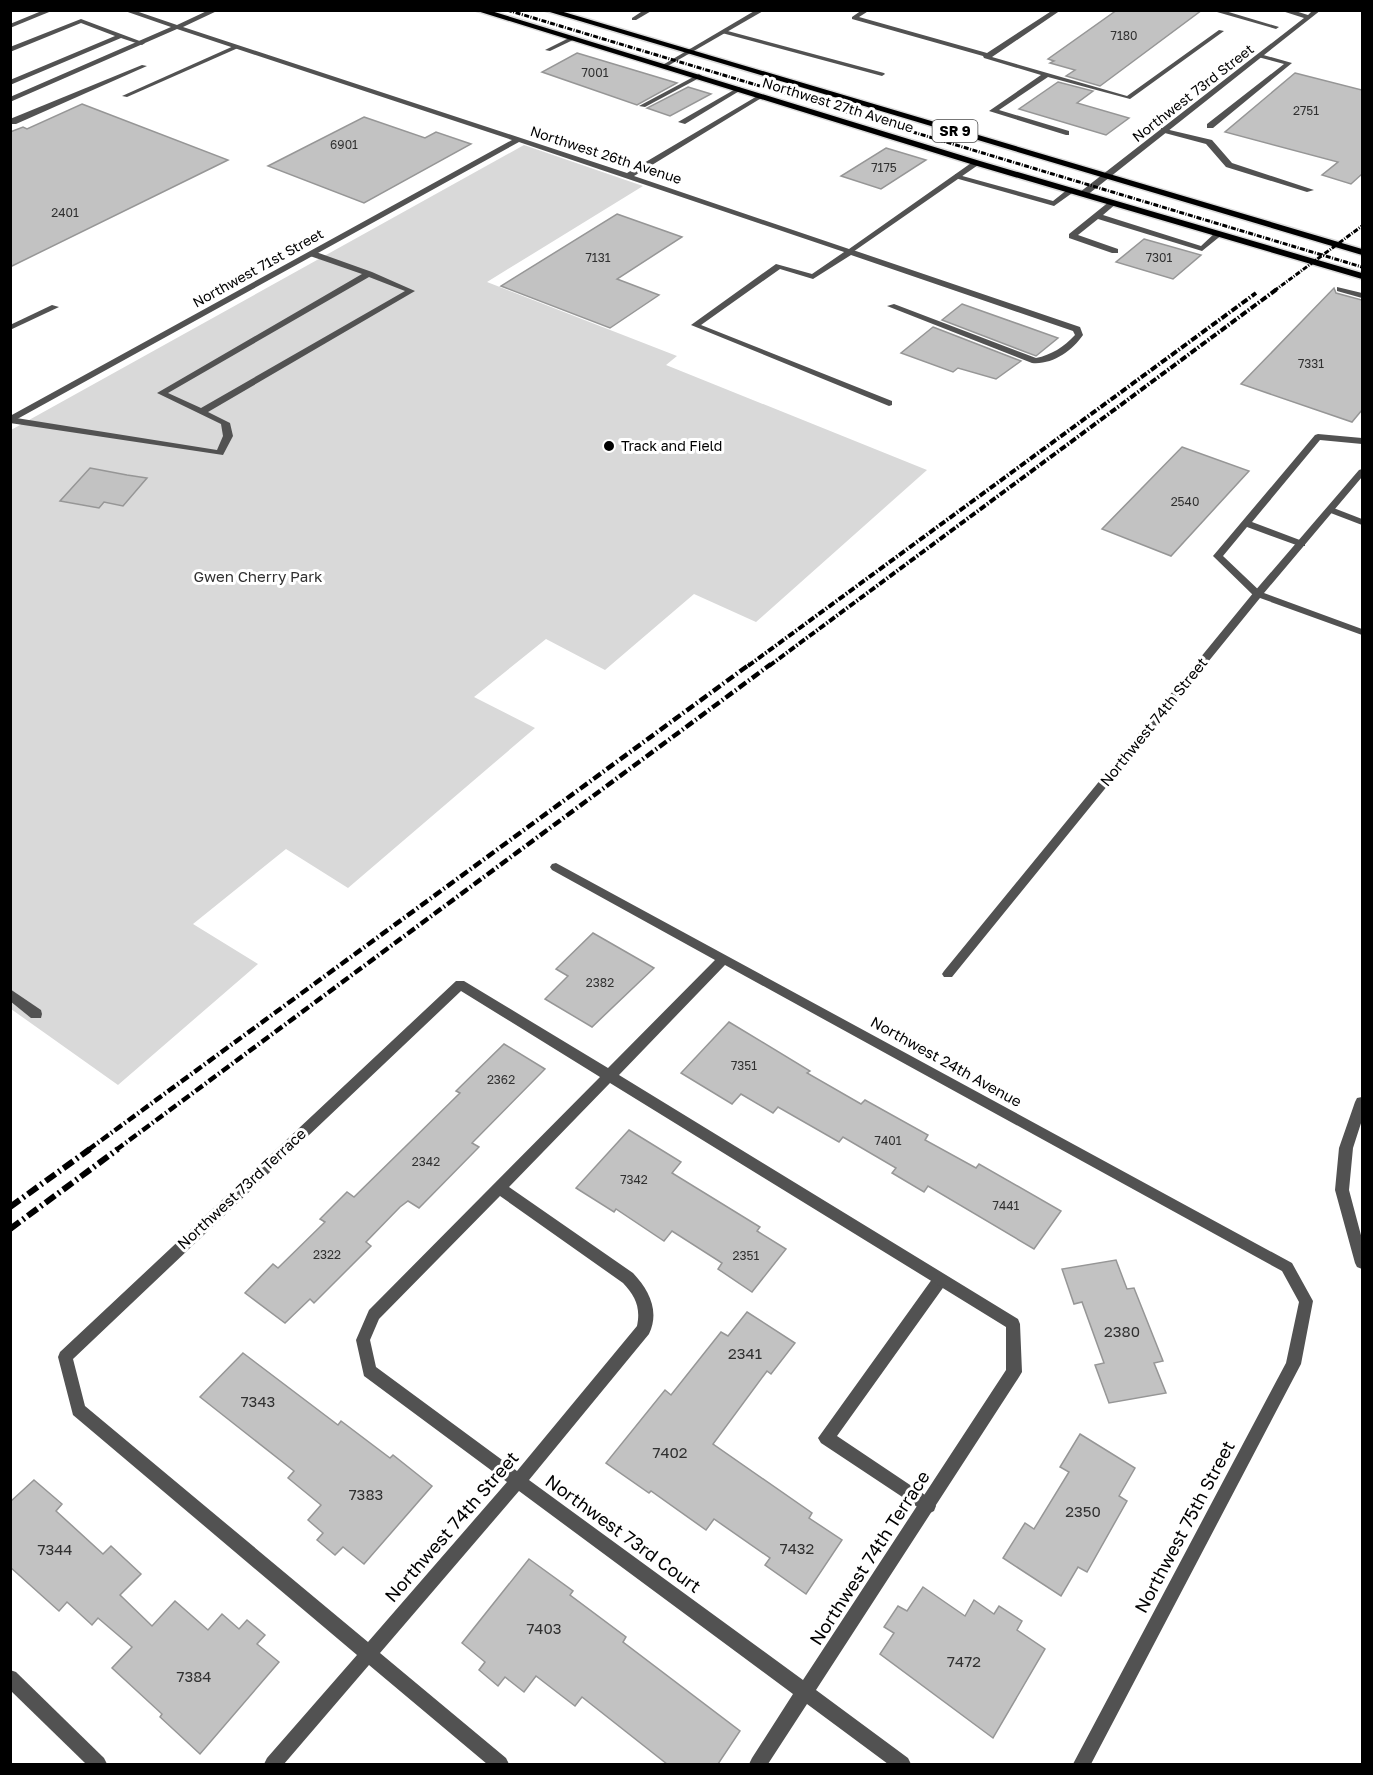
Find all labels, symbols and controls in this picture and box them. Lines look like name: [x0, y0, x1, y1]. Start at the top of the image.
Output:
house number: 7180: [1111, 28, 1137, 43]
street label: Northwest 73rd Street: [1129, 40, 1257, 145]
house number: 7001: [581, 65, 609, 80]
street label: Northwest 27th Avenue: [760, 73, 916, 136]
house number: 2751: [1293, 103, 1319, 118]
road number: SR 9: [932, 120, 978, 142]
street label: Northwest 26th Avenue: [528, 122, 684, 187]
house number: 6901: [330, 137, 358, 152]
house number: 7175: [871, 160, 897, 175]
house number: 2401: [51, 205, 79, 220]
street label: Northwest 71st Street: [189, 225, 326, 311]
house number: 7131: [585, 250, 611, 265]
house number: 7301: [1146, 250, 1172, 265]
house number: 7331: [1298, 356, 1324, 371]
place label: Track and Field: [621, 437, 722, 454]
marker: Track and Field: [602, 439, 616, 453]
house number: 2540: [1171, 494, 1199, 509]
park label: Gwen Cherry Park: [193, 567, 323, 585]
street label: Northwest 74th Street: [1096, 653, 1211, 789]
house number: 2382: [586, 975, 614, 990]
street label: Northwest 24th Avenue: [868, 1012, 1025, 1110]
house number: 7351: [731, 1058, 757, 1073]
house number: 2362: [487, 1072, 515, 1087]
street label: Northwest 73rd Terrace: [173, 1124, 309, 1252]
house number: 7401: [875, 1133, 902, 1148]
house number: 2342: [412, 1154, 440, 1169]
house number: 7342: [620, 1172, 648, 1187]
house number: 7441: [993, 1198, 1020, 1213]
house number: 2322: [313, 1247, 341, 1262]
house number: 2351: [733, 1248, 760, 1263]
house number: 2380: [1104, 1322, 1140, 1340]
house number: 2341: [728, 1344, 762, 1362]
house number: 7343: [241, 1392, 275, 1410]
street label: Northwest 75th Street: [1129, 1437, 1239, 1616]
house number: 7402: [652, 1443, 688, 1461]
street label: Northwest 74th Street: [380, 1446, 523, 1606]
street label: Northwest 74th Terrace: [804, 1466, 934, 1649]
street label: Northwest 73rd Court: [541, 1469, 706, 1597]
house number: 7383: [349, 1485, 383, 1503]
house number: 2350: [1065, 1502, 1101, 1520]
house number: 7432: [780, 1539, 814, 1557]
house number: 7344: [37, 1540, 73, 1558]
house number: 7403: [526, 1619, 562, 1637]
house number: 7472: [947, 1652, 981, 1670]
house number: 7384: [176, 1667, 212, 1685]

